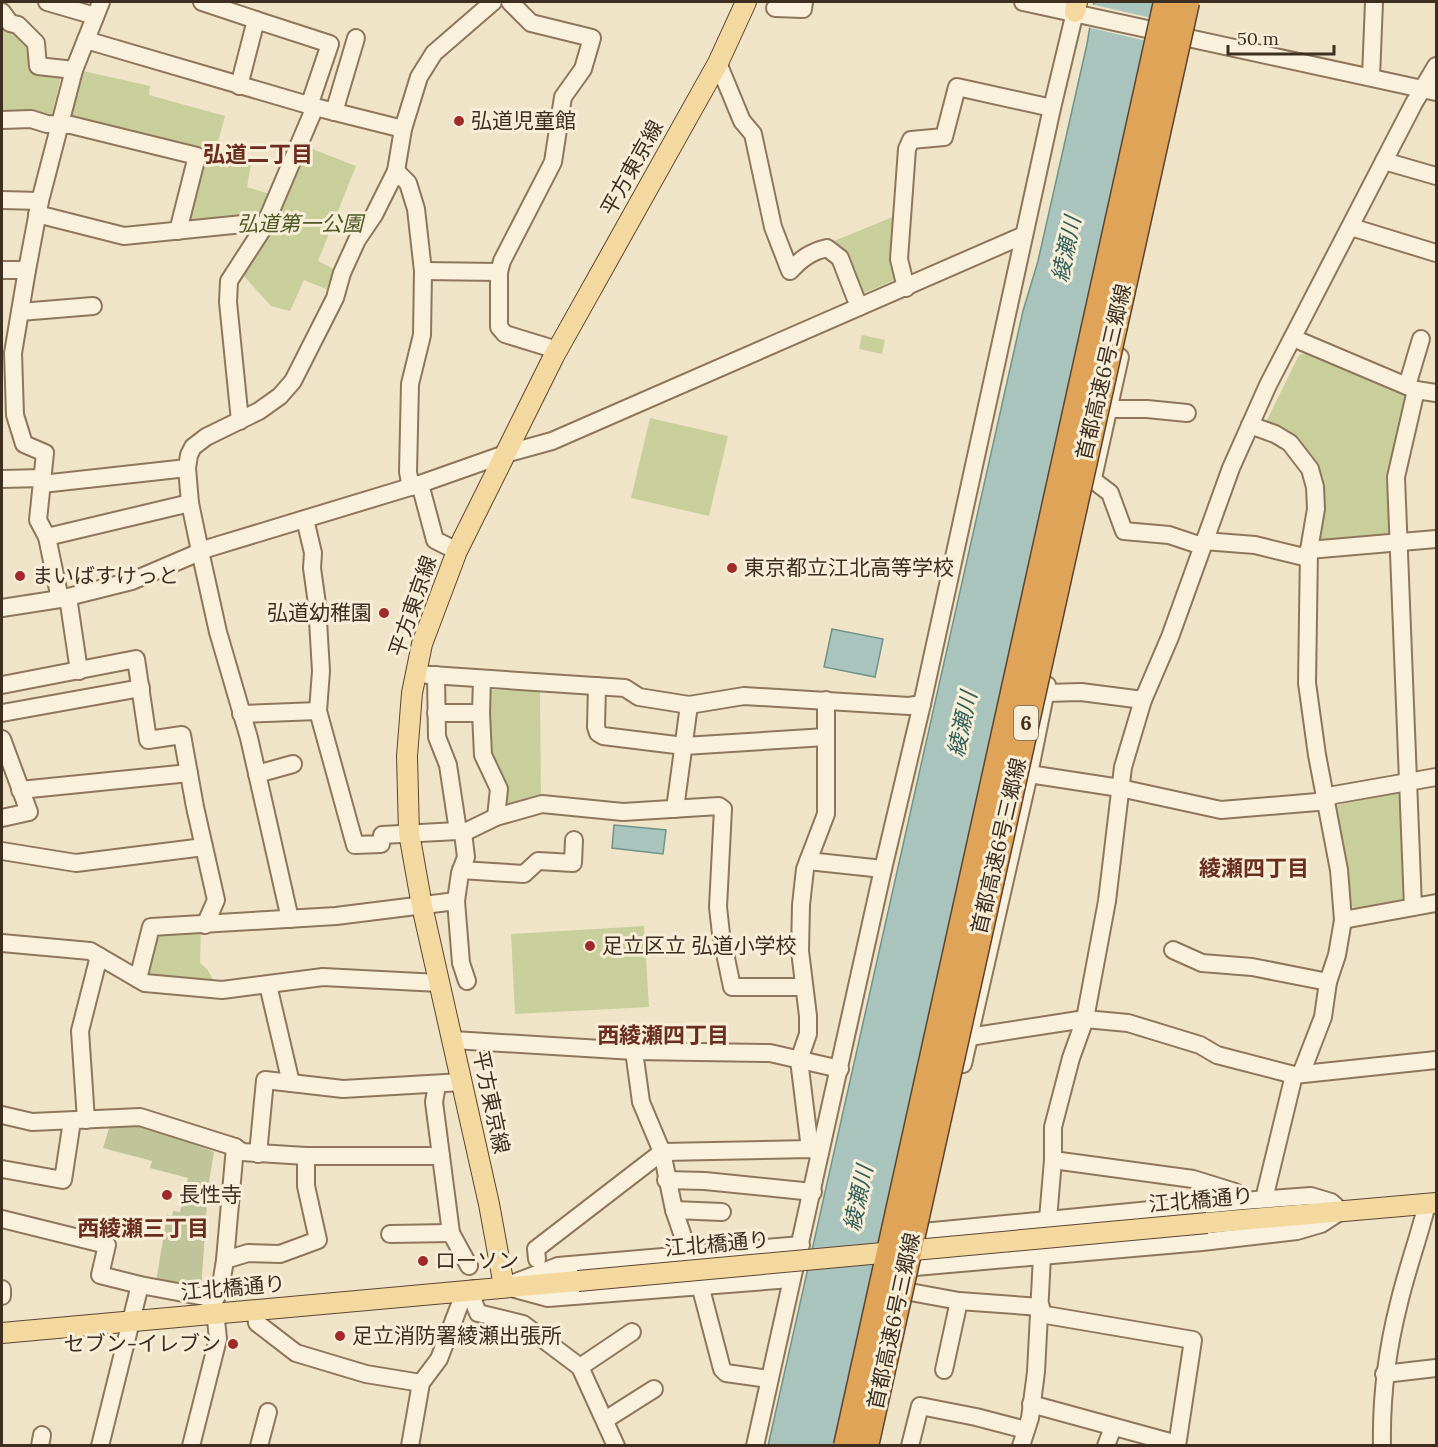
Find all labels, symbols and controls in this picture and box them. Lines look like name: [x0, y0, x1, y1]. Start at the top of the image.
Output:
scale bar: [1228, 18, 1334, 56]
text: 50 m: [1237, 27, 1279, 50]
place label: 弘道児童館: [471, 107, 576, 134]
marker: 弘道児童館: [452, 114, 466, 128]
street label: 平方東京線: [594, 115, 669, 220]
district label: 弘道二丁目: [203, 140, 313, 168]
park label: 弘道第一公園: [237, 210, 366, 237]
water label: 綾瀬川: [1045, 212, 1087, 284]
street label: 首都高速6号三郷線: [1070, 281, 1137, 463]
street label: 平方東京線: [383, 552, 442, 660]
place label: 東京都立江北高等学校: [744, 554, 954, 581]
marker: 東京都立江北高等学校: [725, 561, 739, 575]
place label: まいばすけっと: [32, 562, 179, 589]
marker: まいばすけっと: [13, 569, 27, 583]
place label: 弘道幼稚園: [267, 599, 372, 626]
marker: 弘道幼稚園: [377, 606, 391, 620]
water label: 綾瀬川: [941, 687, 983, 759]
road number: 6: [1014, 706, 1038, 740]
street label: 首都高速6号三郷線: [965, 755, 1032, 937]
district label: 綾瀬四丁目: [1199, 854, 1309, 882]
place label: 足立区立 弘道小学校: [602, 932, 797, 959]
marker: 足立区立 弘道小学校: [583, 939, 597, 953]
district label: 西綾瀬四丁目: [597, 1021, 729, 1049]
street label: 平方東京線: [467, 1048, 516, 1156]
water label: 綾瀬川: [837, 1161, 879, 1233]
place label: 長性寺: [179, 1181, 242, 1208]
street label: 江北橋通り: [1147, 1181, 1254, 1218]
marker: 長性寺: [160, 1188, 174, 1202]
district label: 西綾瀬三丁目: [77, 1214, 209, 1242]
street label: 江北橋通り: [663, 1225, 770, 1262]
street label: 首都高速6号三郷線: [862, 1230, 925, 1412]
place label: ローソン: [435, 1247, 519, 1274]
marker: ローソン: [416, 1254, 430, 1268]
street label: 江北橋通り: [179, 1269, 286, 1306]
place label: 足立消防署綾瀬出張所: [352, 1322, 562, 1349]
marker: 足立消防署綾瀬出張所: [333, 1329, 347, 1343]
place label: セブン-イレブン: [64, 1330, 221, 1357]
marker: セブン-イレブン: [226, 1337, 240, 1351]

